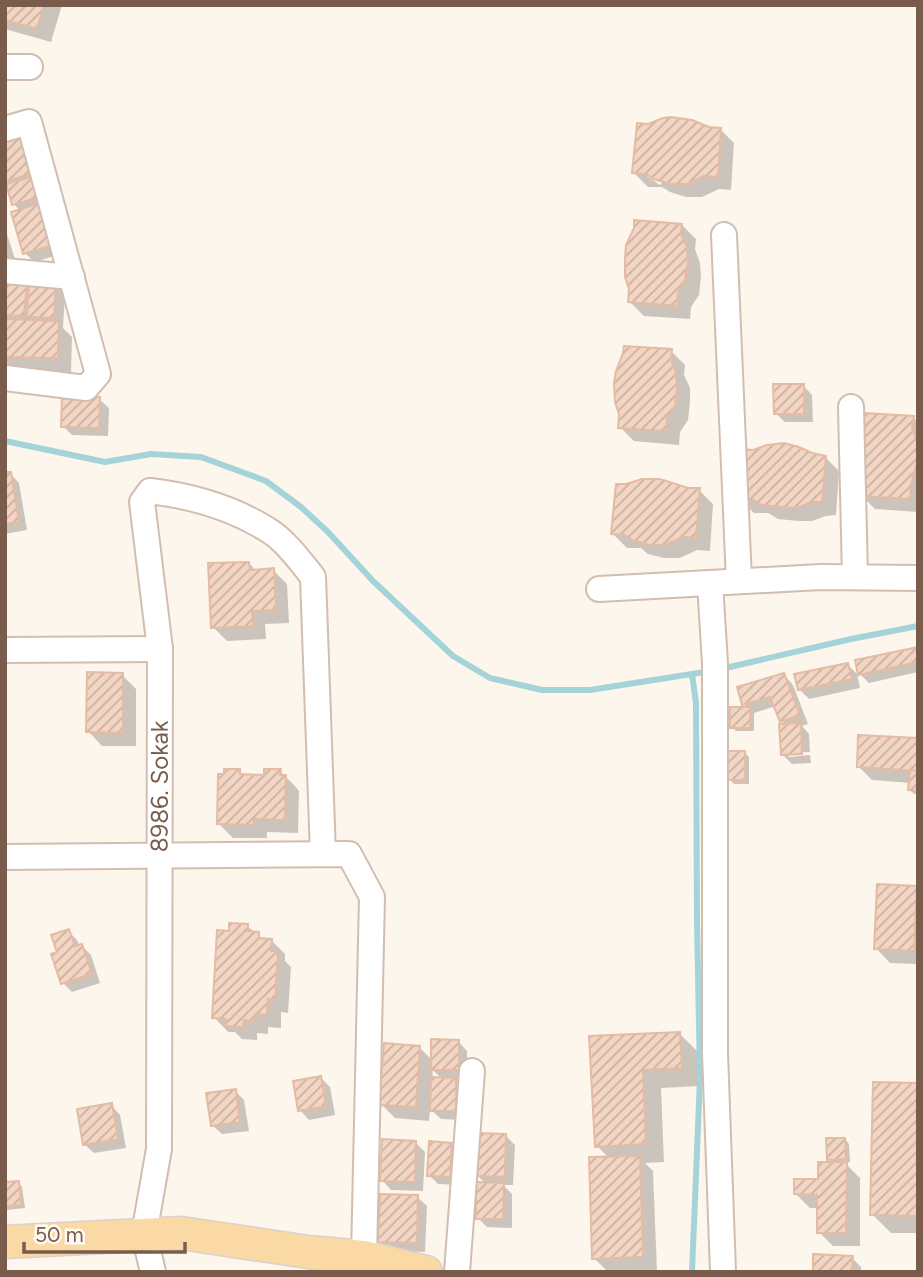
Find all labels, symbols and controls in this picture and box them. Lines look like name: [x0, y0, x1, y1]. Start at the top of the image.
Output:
street label: 8986. Sokak: [145, 720, 174, 852]
scale bar: [24, 1210, 186, 1254]
text: 50 m: [35, 1222, 84, 1247]

